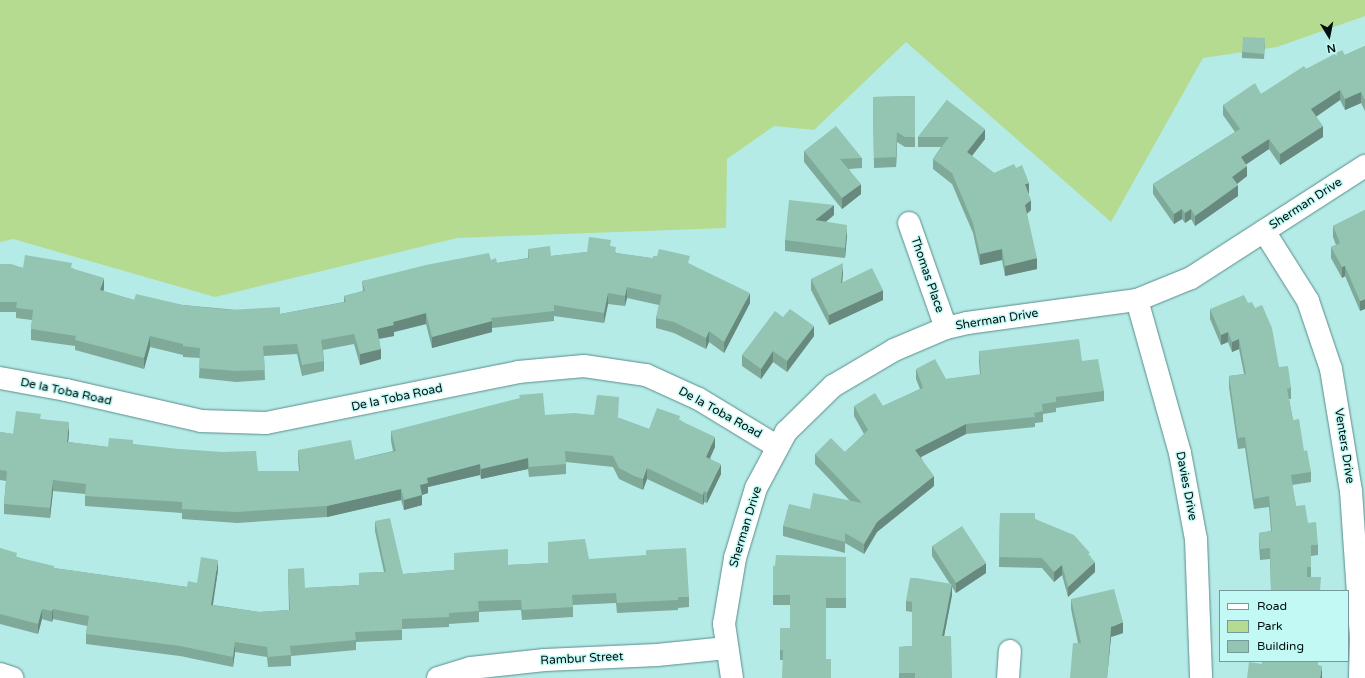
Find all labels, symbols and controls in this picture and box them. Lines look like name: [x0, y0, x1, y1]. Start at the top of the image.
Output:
north arrow: [1309, 16, 1349, 56]
text: N: [1326, 41, 1337, 55]
street label: Sherman Drive: [1267, 175, 1345, 233]
street label: Thomas Place: [907, 235, 947, 315]
street label: Sherman Drive: [955, 306, 1039, 334]
street label: De la Toba Road: [19, 375, 113, 409]
street label: De la Toba Road: [350, 381, 444, 415]
street label: De la Toba Road: [676, 384, 764, 442]
street label: Venters Drive: [1331, 407, 1357, 485]
street label: Davies Drive: [1172, 450, 1200, 522]
street label: Sherman Drive: [727, 485, 765, 569]
legend: [1219, 590, 1349, 662]
text: Road: [1257, 599, 1287, 613]
text: Park: [1257, 619, 1283, 633]
text: Building: [1257, 639, 1304, 653]
street label: Rambur Street: [540, 650, 624, 668]

